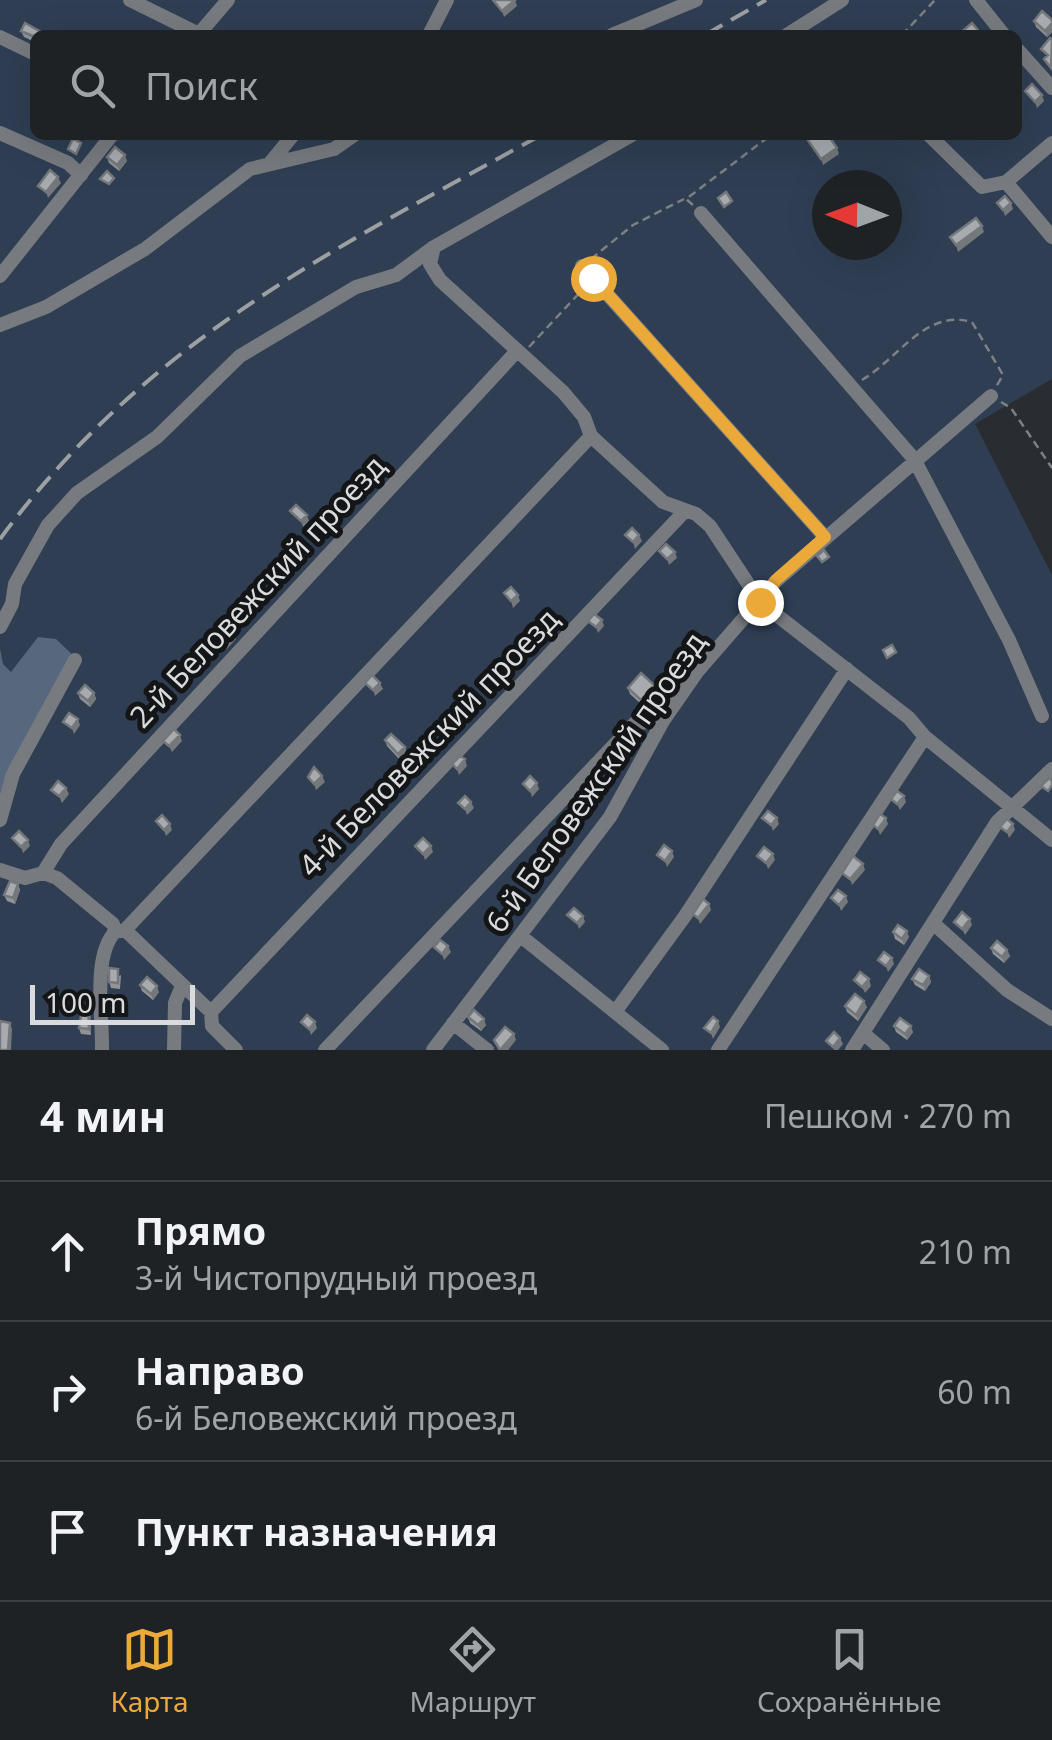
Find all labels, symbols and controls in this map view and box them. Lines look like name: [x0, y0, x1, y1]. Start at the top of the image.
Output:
search box: [30, 30, 1022, 140]
icon: search: [65, 58, 120, 113]
text: Поиск: [145, 59, 258, 111]
north arrow: [812, 170, 902, 260]
route start: [571, 256, 617, 302]
street label: 2-й Беловежский проезд: [120, 446, 394, 736]
route end: [738, 580, 784, 626]
street label: 4-й Беловежский проезд: [289, 599, 567, 885]
street label: 6-й Беловежский проезд: [476, 624, 714, 940]
scale bar: [30, 980, 195, 1024]
text: 100 m: [45, 983, 127, 1021]
text: 4 мин: [40, 1087, 166, 1144]
text: Пешком · 270 m: [764, 1094, 1012, 1137]
text: Прямо: [135, 1204, 266, 1256]
icon: ahead: [40, 1224, 95, 1279]
text: 210 m: [919, 1230, 1012, 1273]
text: 3-й Чистопрудный проезд: [135, 1256, 537, 1299]
text: Направо: [135, 1344, 305, 1396]
icon: right: [40, 1364, 95, 1419]
text: 60 m: [937, 1370, 1012, 1413]
text: 6-й Беловежский проезд: [135, 1396, 517, 1439]
icon: arrive: [40, 1504, 95, 1559]
text: Пункт назначения: [135, 1505, 498, 1557]
tab: Карта: [110, 1622, 189, 1720]
tab: Маршрут: [410, 1622, 536, 1720]
tab: Сохранённые: [757, 1622, 942, 1720]

